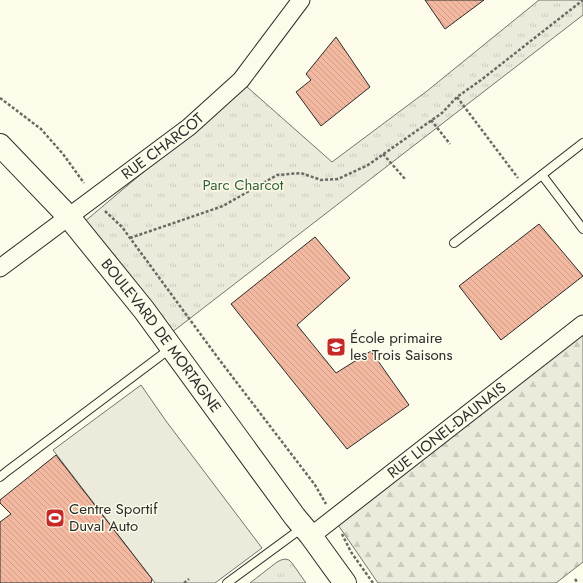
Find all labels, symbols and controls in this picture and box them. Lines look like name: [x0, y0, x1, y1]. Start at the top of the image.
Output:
street label: RUE CHARCOT: [117, 108, 209, 185]
park label: Parc Charcot: [203, 174, 284, 196]
street label: BOULEVARD DE MORTAGNE: [96, 254, 226, 417]
place label: École primaire les Trois Saisons: [350, 327, 453, 366]
school or university icon: École primaire les Trois Saisons: [325, 336, 347, 358]
street label: RUE LIONEL-DAUNAIS: [383, 377, 511, 484]
place label: Centre Sportif Duval Auto: [69, 498, 158, 537]
sports icon: Centre Sportif Duval Auto: [44, 507, 66, 529]

